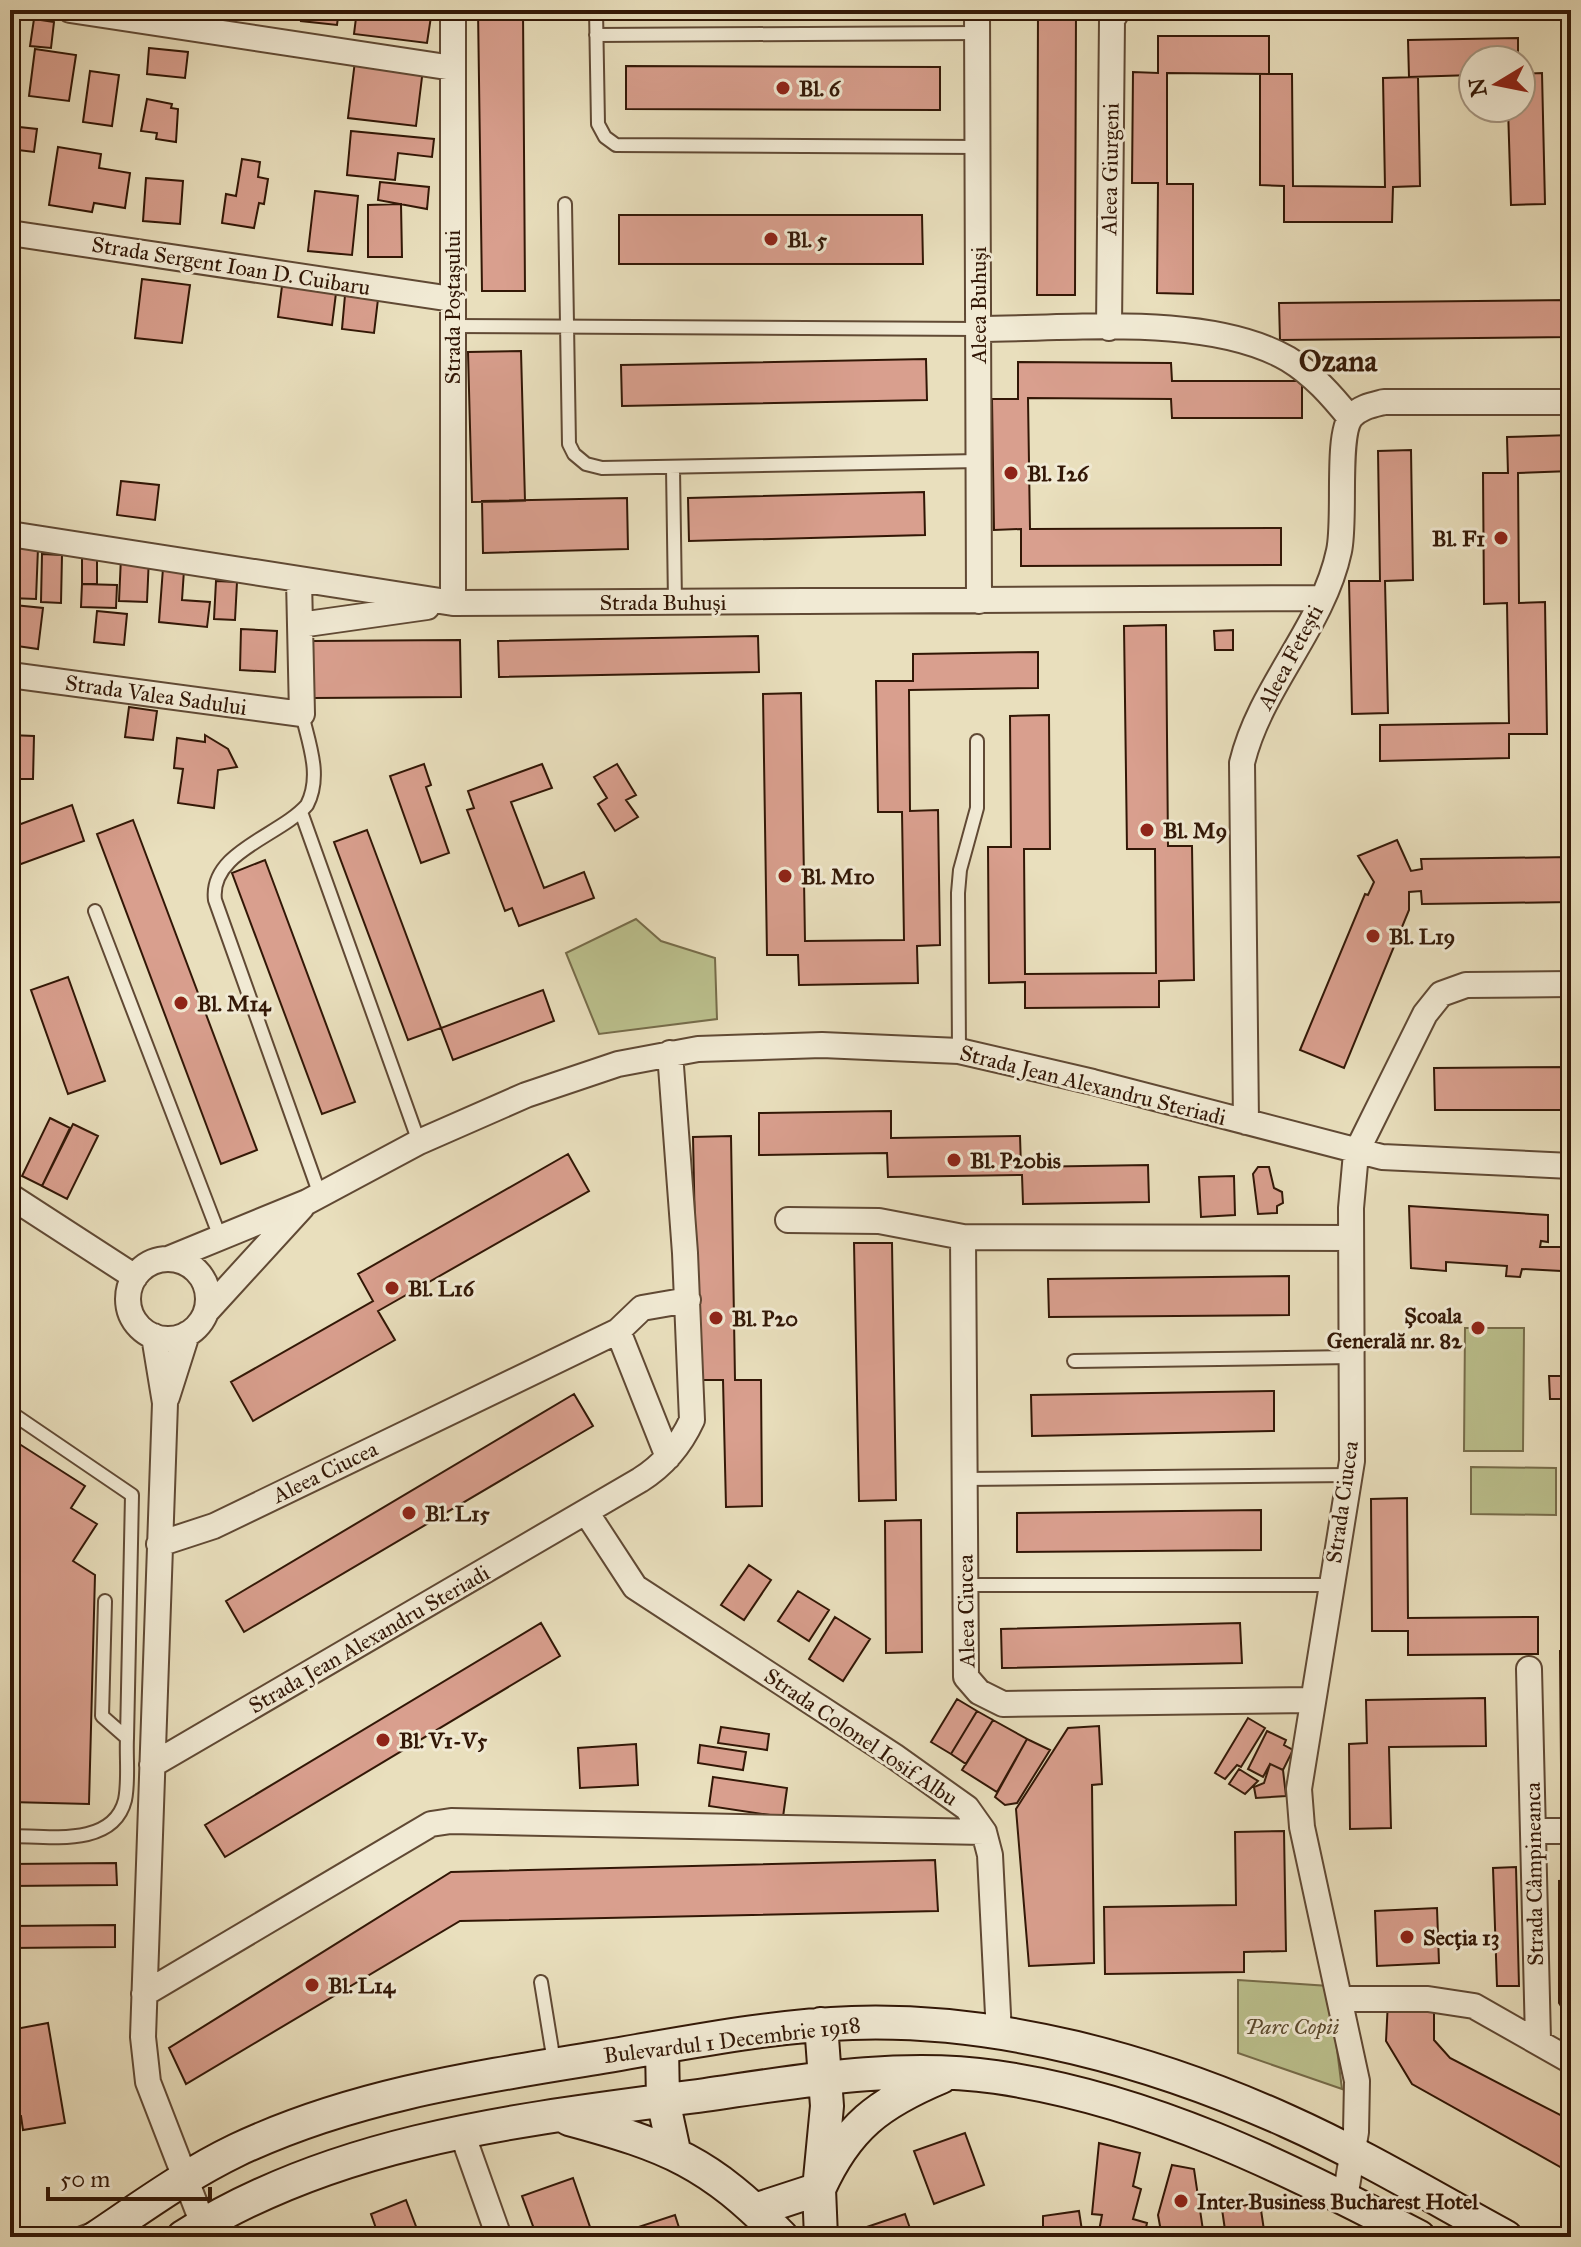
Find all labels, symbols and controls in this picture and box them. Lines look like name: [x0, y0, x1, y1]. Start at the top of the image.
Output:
north arrow: [1457, 44, 1537, 124]
place label: Bl. 6: [799, 75, 842, 102]
text: N: [1463, 76, 1493, 99]
marker: Bl. 6: [774, 79, 792, 97]
street label: Aleea Giurgeni: [1095, 103, 1125, 236]
place label: Bl. 5: [787, 226, 828, 253]
street label: Strada Poștașului: [439, 230, 466, 384]
marker: Bl. 5: [762, 230, 780, 248]
street label: Strada Sergent Ioan D. Cuibaru: [90, 231, 373, 301]
street label: Aleea Buhuși: [965, 246, 992, 365]
district label: Ozana: [1299, 343, 1378, 379]
place label: Bl. I26: [1027, 460, 1090, 487]
marker: Bl. I26: [1002, 464, 1020, 482]
place label: Bl. F1: [1432, 525, 1485, 552]
marker: Bl. F1: [1492, 529, 1510, 547]
street label: Strada Buhuși: [599, 589, 727, 616]
street label: Aleea Fetești: [1251, 600, 1329, 715]
street label: Strada Valea Sadului: [63, 669, 249, 721]
place label: Bl. M9: [1163, 817, 1227, 844]
marker: Bl. M9: [1138, 821, 1156, 839]
place label: Bl. M10: [801, 863, 875, 890]
marker: Bl. M10: [776, 867, 794, 885]
place label: Bl. L19: [1389, 923, 1455, 950]
marker: Bl. L19: [1364, 927, 1382, 945]
place label: Bl. M14: [197, 990, 272, 1017]
marker: Bl. M14: [172, 994, 190, 1012]
street label: Strada Jean Alexandru Steriadi: [957, 1039, 1229, 1131]
place label: Bl. P20bis: [970, 1147, 1061, 1174]
marker: Bl. P20bis: [945, 1151, 963, 1169]
place label: Bl. L16: [408, 1275, 476, 1302]
marker: Bl. L16: [383, 1279, 401, 1297]
place label: Școala Generală nr. 82: [1327, 1302, 1463, 1354]
place label: Bl. P20: [732, 1305, 798, 1332]
marker: Bl. P20: [707, 1309, 725, 1327]
marker: Școala Generală nr. 82: [1469, 1319, 1487, 1337]
street label: Aleea Ciucea: [267, 1435, 383, 1509]
street label: Strada Ciucea: [1320, 1438, 1364, 1565]
place label: Bl. L15: [425, 1500, 491, 1527]
marker: Bl. L15: [400, 1504, 418, 1522]
street label: Aleea Ciucea: [952, 1553, 981, 1669]
street label: Strada Jean Alexandru Steriadi: [244, 1559, 494, 1719]
street label: Strada Colonel Iosif Albu: [759, 1662, 963, 1812]
place label: Bl. V1-V5: [399, 1727, 488, 1754]
marker: Bl. V1-V5: [374, 1731, 392, 1749]
street label: Strada Câmpineanca: [1519, 1781, 1549, 1966]
place label: Secția 13: [1423, 1924, 1499, 1951]
marker: Secția 13: [1398, 1928, 1416, 1946]
place label: Bl. L14: [328, 1972, 397, 1999]
marker: Bl. L14: [303, 1976, 321, 1994]
street label: Bulevardul 1 Decembrie 1918: [602, 2011, 862, 2069]
park label: Parc Copii: [1245, 2013, 1340, 2040]
scale bar: [48, 2151, 210, 2201]
text: 50 m: [60, 2164, 110, 2194]
place label: Inter Business Bucharest Hotel: [1197, 2188, 1479, 2215]
marker: Inter Business Bucharest Hotel: [1172, 2192, 1190, 2210]

